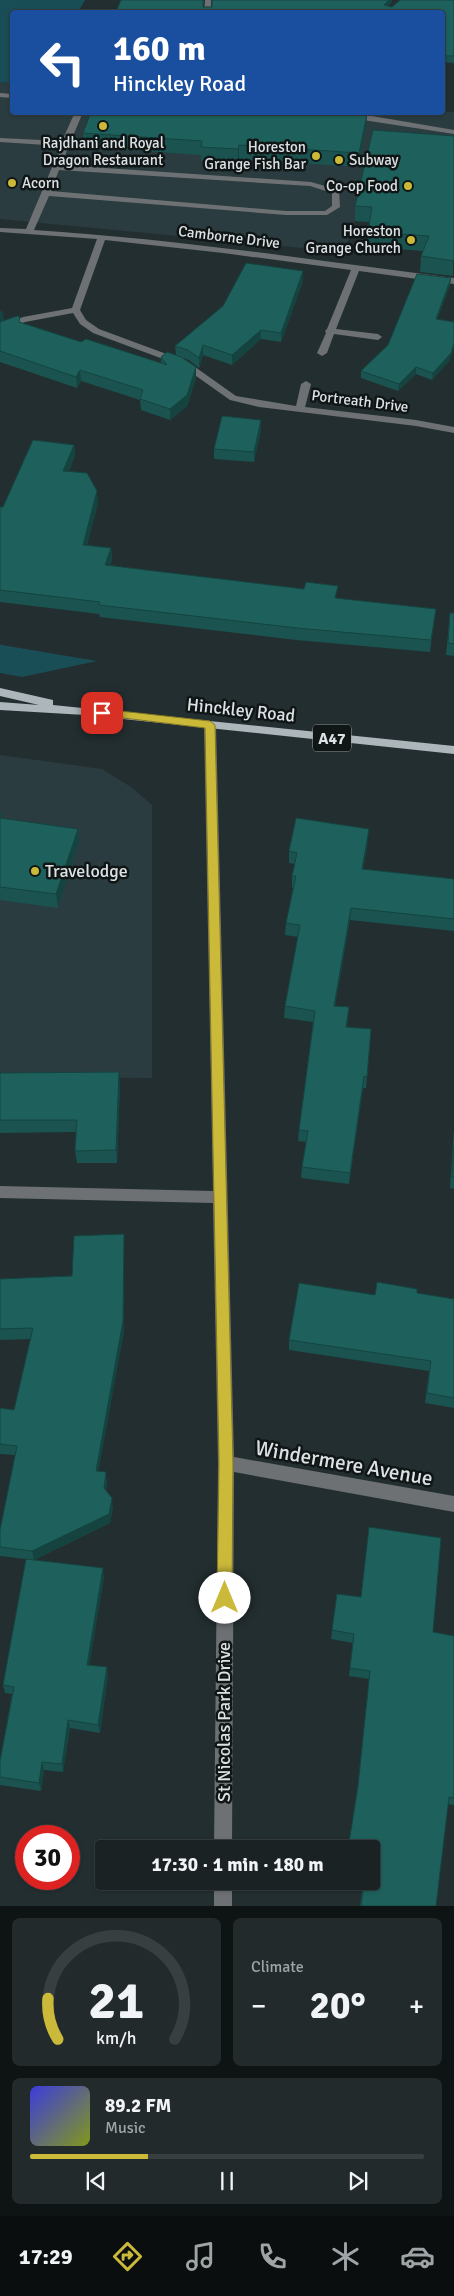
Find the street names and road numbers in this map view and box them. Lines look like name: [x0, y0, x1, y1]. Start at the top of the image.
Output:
street label: Camborne Drive: [177, 222, 281, 252]
street label: Portreath Drive: [311, 386, 409, 416]
street label: Hinckley Road: [186, 693, 296, 727]
road number: A47: [313, 724, 351, 751]
street label: Windermere Avenue: [253, 1435, 435, 1491]
street label: St Nicolas Park Drive: [213, 1642, 235, 1802]

